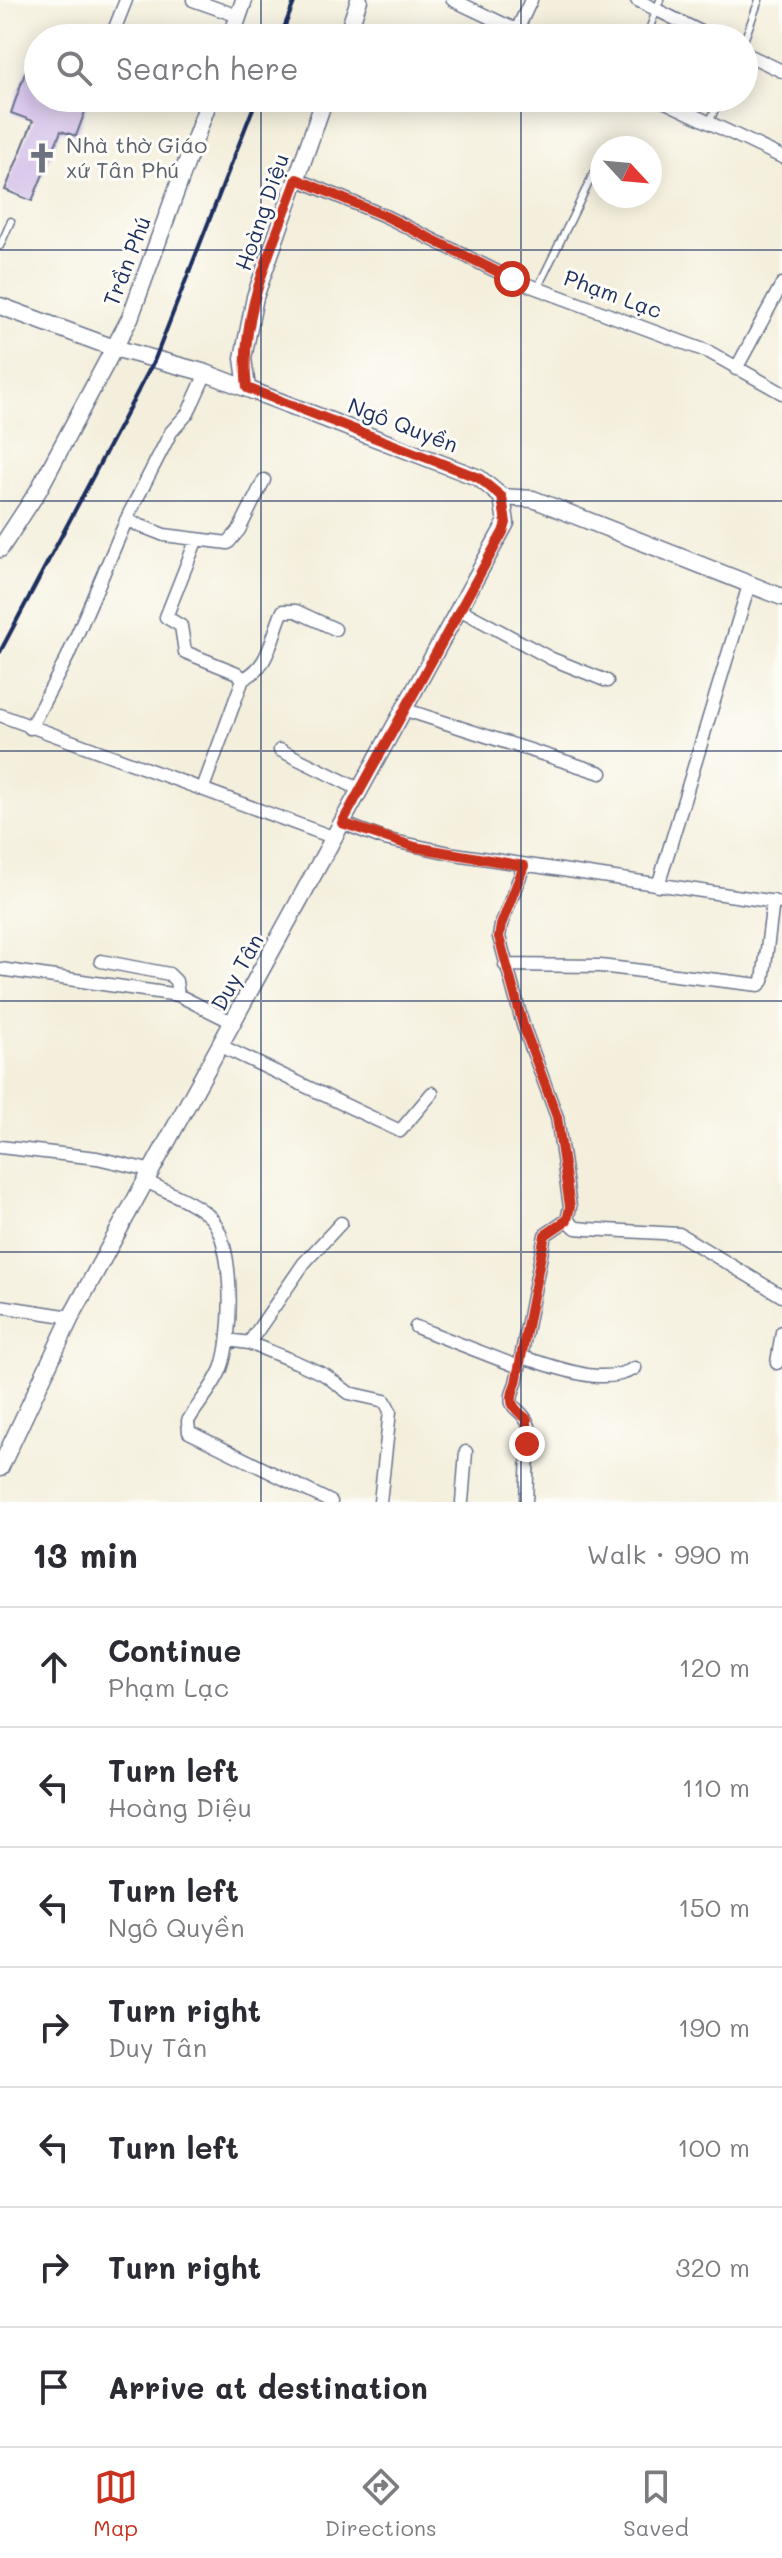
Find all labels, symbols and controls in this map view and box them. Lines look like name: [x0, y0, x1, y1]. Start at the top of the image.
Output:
search box: [24, 24, 758, 112]
icon: search: [52, 46, 96, 90]
text: Search here: [116, 48, 299, 88]
place label: Nhà thờ Giáo xứ Tân Phú: [66, 130, 207, 184]
north arrow: [590, 136, 662, 208]
church icon: Nhà thờ Giáo xứ Tân Phú: [25, 141, 59, 175]
street label: Hoàng Diệu: [228, 149, 295, 274]
street label: Trần Phú: [96, 212, 157, 310]
route start: [494, 261, 530, 297]
street label: Phạm Lạc: [560, 262, 666, 325]
street label: Ngô Quyền: [344, 390, 462, 459]
street label: Duy Tân: [204, 928, 270, 1015]
route end: [509, 1426, 545, 1462]
text: 13 min: [32, 1532, 138, 1577]
text: Walk · 990 m: [587, 1537, 750, 1571]
text: Continue: [108, 1630, 241, 1670]
icon: ahead: [32, 1645, 76, 1689]
text: 120 m: [679, 1650, 750, 1684]
text: Phạm Lạc: [108, 1670, 229, 1704]
text: Turn left: [108, 1750, 239, 1790]
icon: left: [32, 1765, 76, 1809]
text: 110 m: [682, 1770, 750, 1804]
text: Hoàng Diệu: [108, 1790, 252, 1824]
text: Turn left: [108, 1870, 239, 1910]
icon: left: [32, 1885, 76, 1929]
text: 150 m: [678, 1890, 750, 1924]
text: Ngô Quyền: [108, 1910, 245, 1944]
text: Turn right: [108, 1990, 261, 2030]
icon: right: [32, 2005, 76, 2049]
text: 190 m: [678, 2010, 750, 2044]
text: Duy Tân: [108, 2030, 207, 2064]
icon: left: [32, 2125, 76, 2169]
text: Turn left: [108, 2127, 239, 2167]
text: 100 m: [677, 2130, 750, 2164]
icon: right: [32, 2245, 76, 2289]
text: Turn right: [108, 2247, 261, 2287]
text: 320 m: [675, 2250, 750, 2284]
icon: arrive: [32, 2365, 76, 2409]
text: Arrive at destination: [108, 2367, 428, 2407]
tab: Map: [93, 2465, 138, 2542]
tab: Directions: [325, 2465, 437, 2542]
tab: Saved: [623, 2465, 689, 2542]

